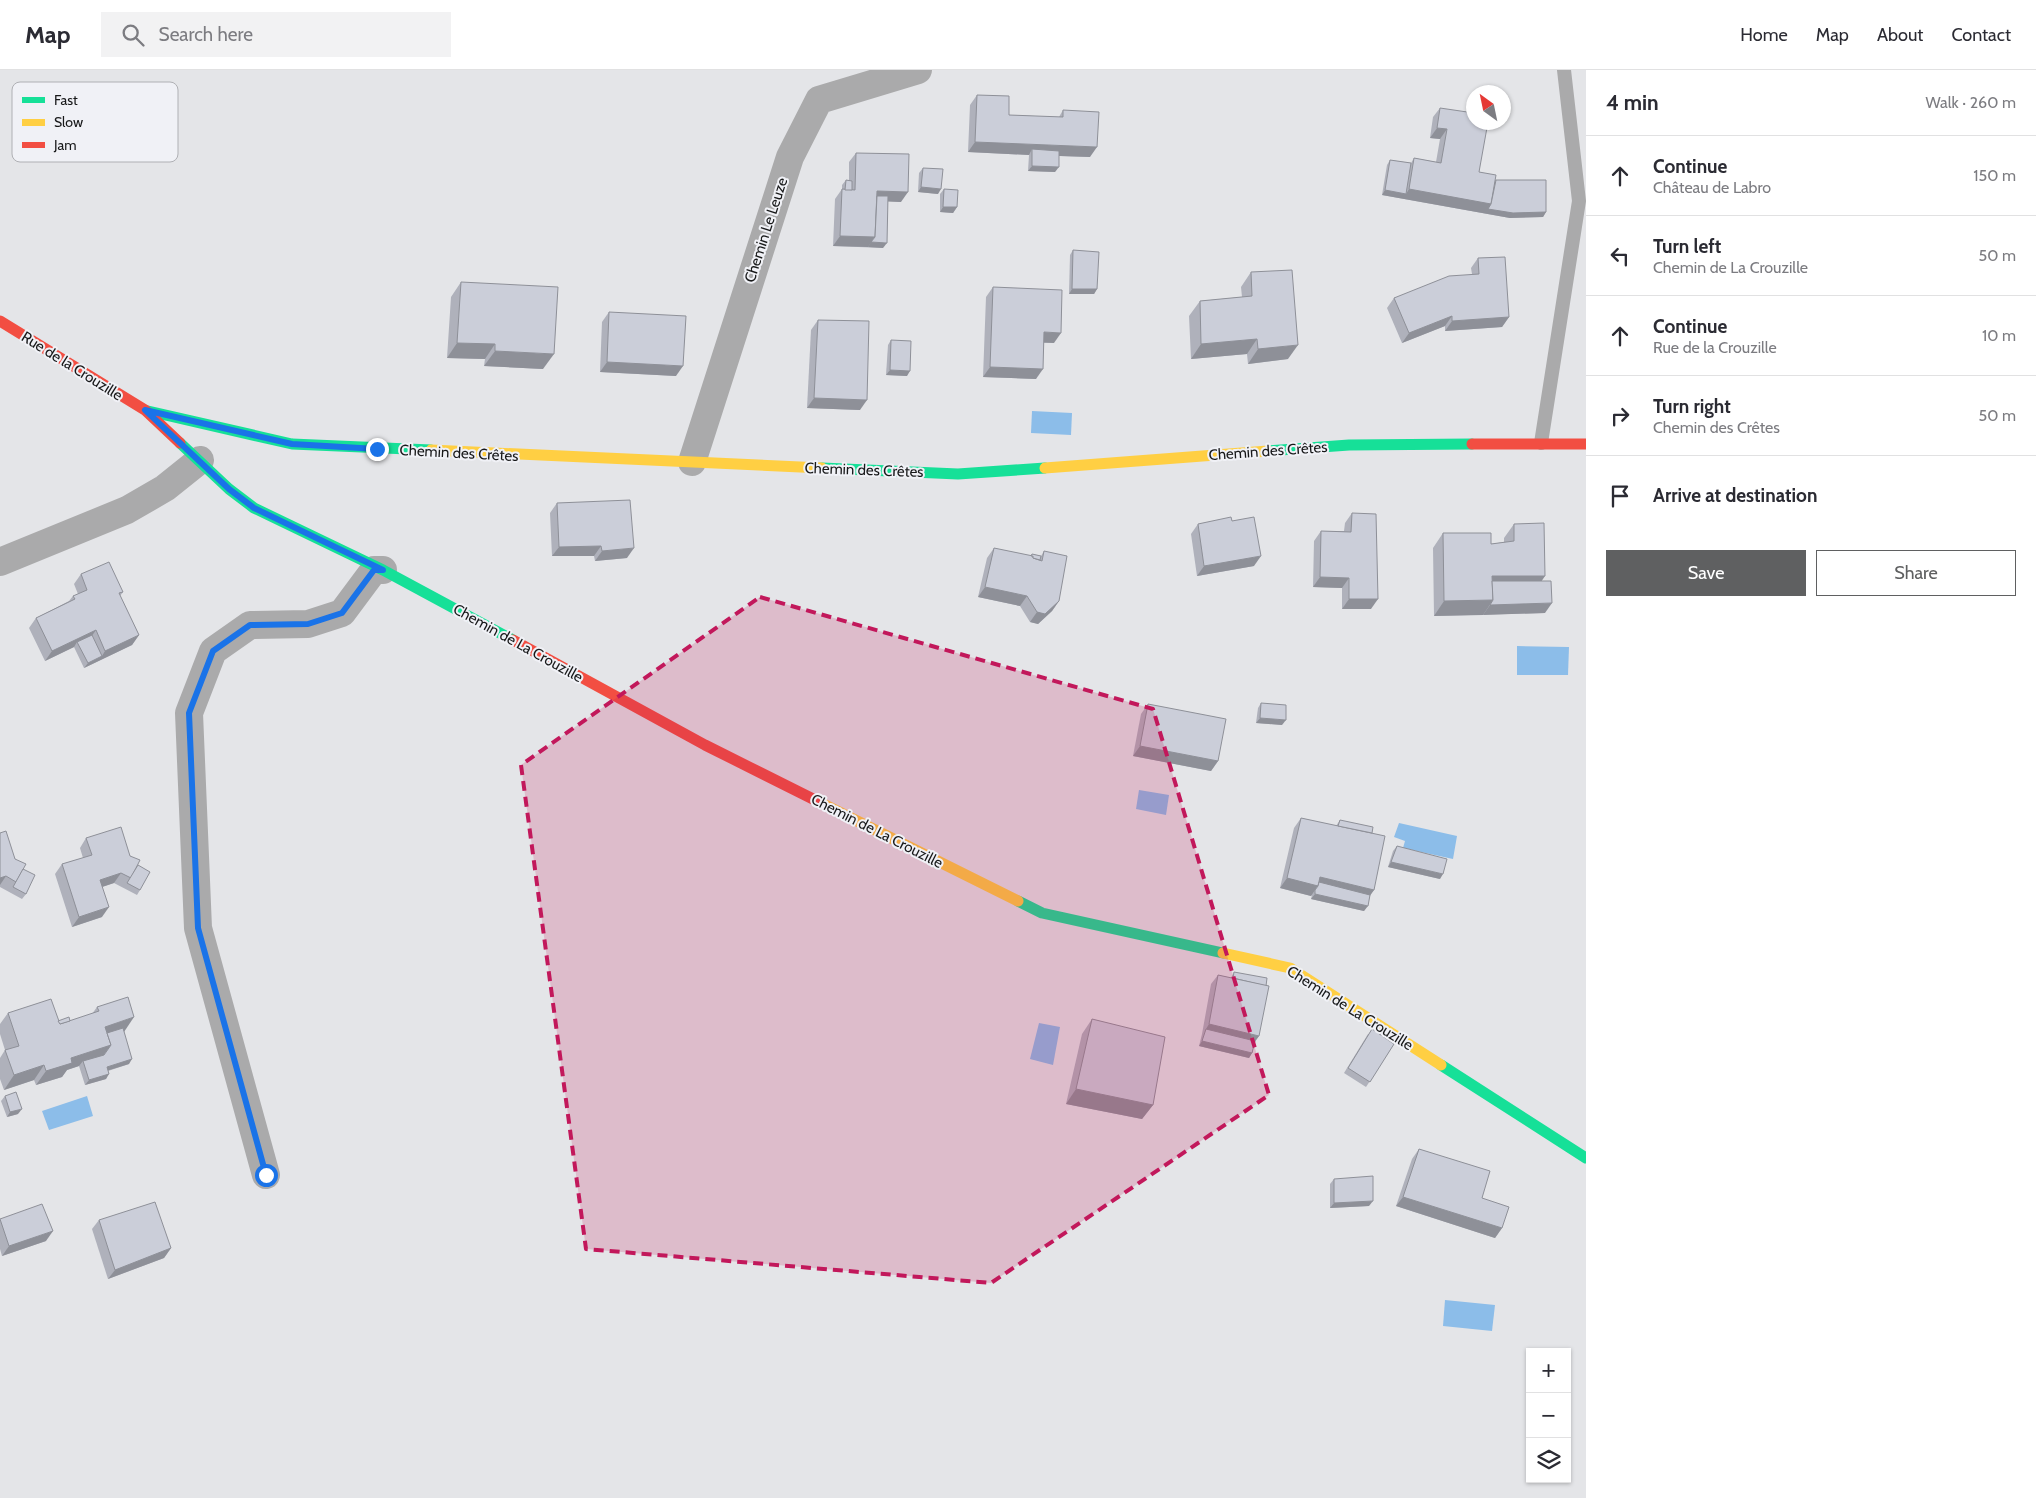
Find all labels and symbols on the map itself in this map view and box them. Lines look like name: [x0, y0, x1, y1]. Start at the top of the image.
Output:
legend: [12, 82, 178, 162]
north arrow: [1466, 85, 1511, 130]
text: Fast: [54, 91, 78, 109]
text: Slow: [54, 113, 83, 131]
text: Jam: [53, 136, 76, 154]
street label: Chemin Le Leuze: [741, 175, 792, 285]
street label: Rue de la Crouzille: [18, 328, 126, 405]
route end: [366, 438, 389, 461]
street label: Chemin des Crêtes: [1208, 438, 1328, 464]
street label: Chemin des Crêtes: [399, 441, 519, 465]
street label: Chemin des Crêtes: [804, 459, 924, 481]
street label: Chemin de La Crouzille: [450, 600, 586, 686]
street label: Chemin de La Crouzille: [808, 790, 946, 872]
street label: Chemin de La Crouzille: [1284, 962, 1417, 1054]
route start: [255, 1164, 278, 1187]

